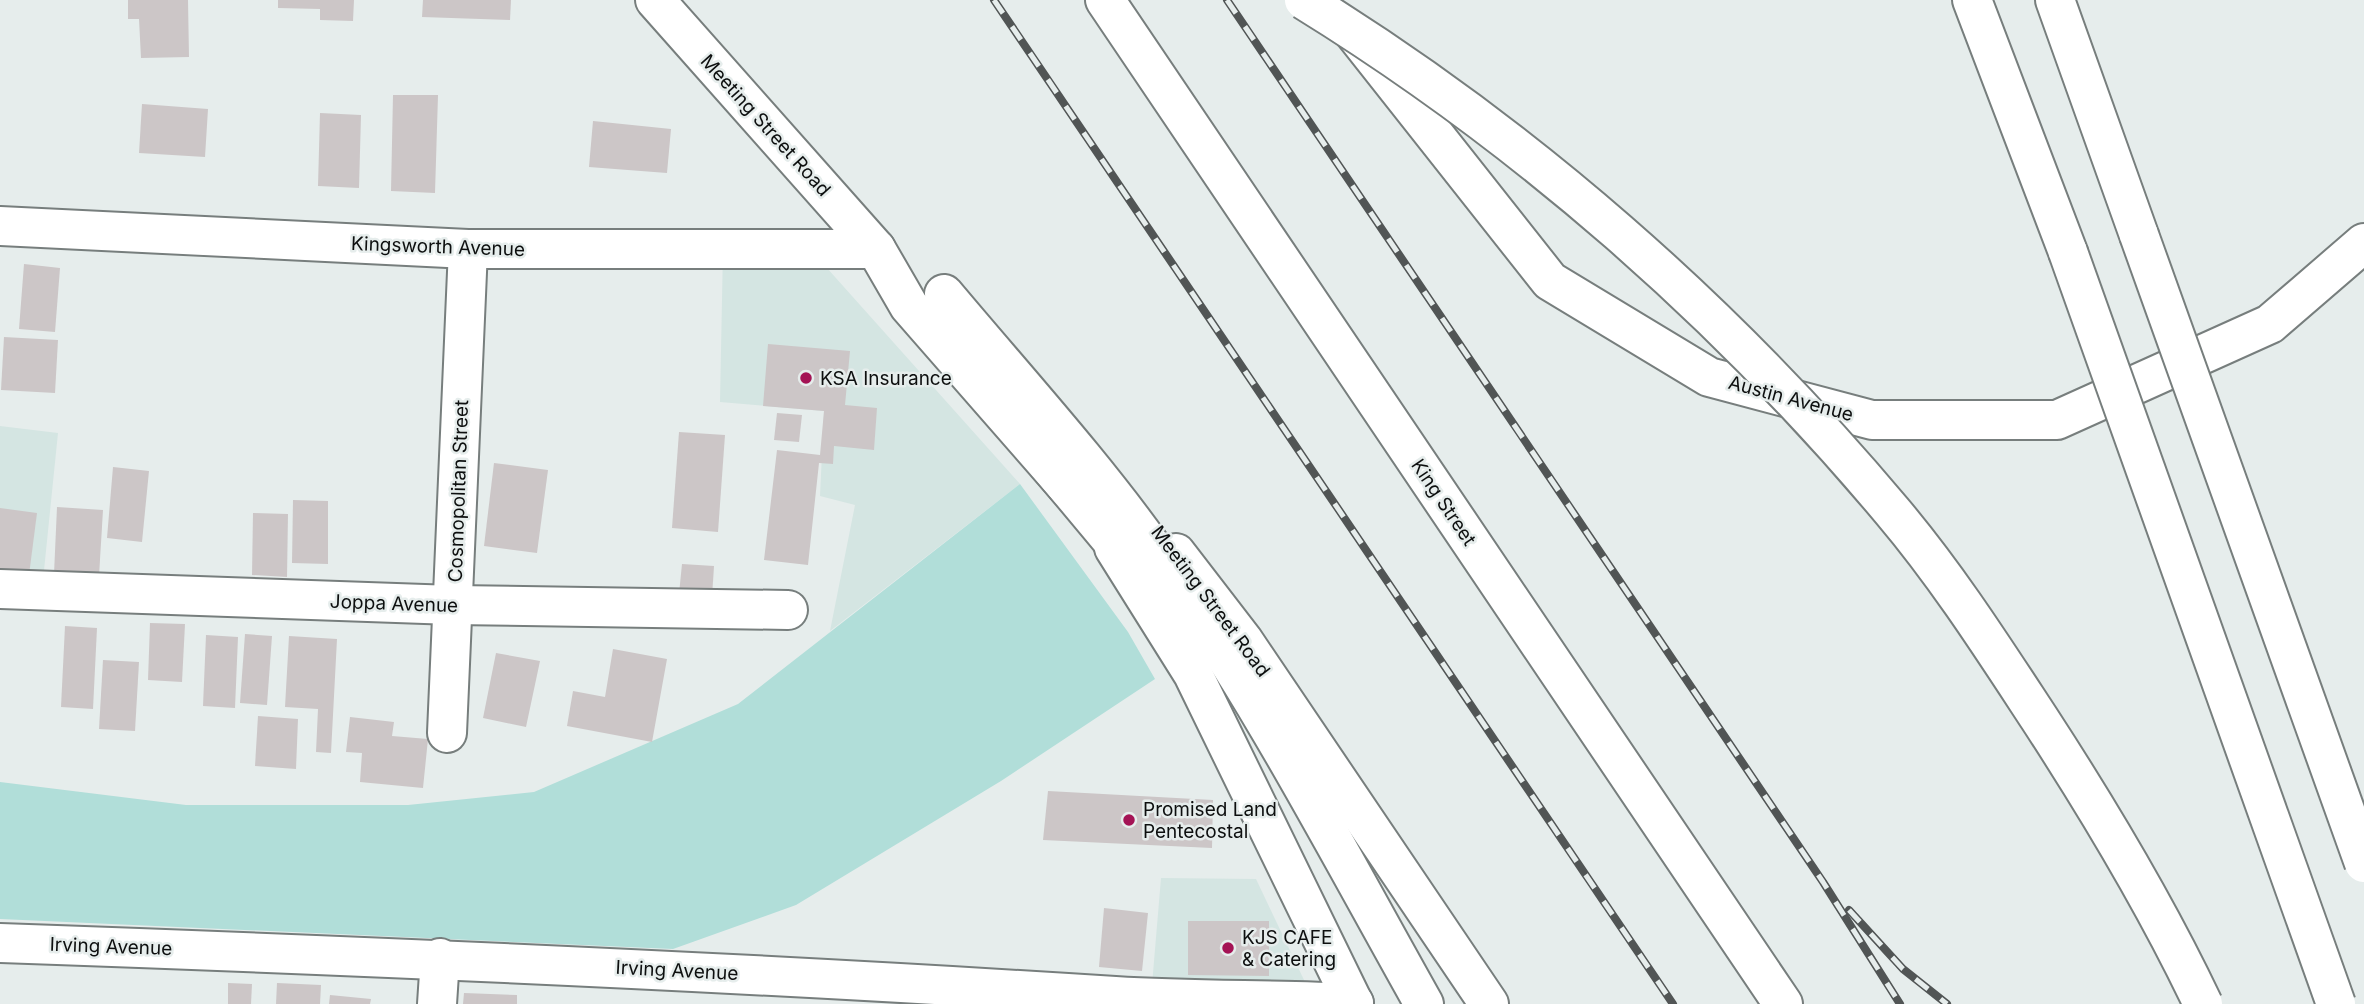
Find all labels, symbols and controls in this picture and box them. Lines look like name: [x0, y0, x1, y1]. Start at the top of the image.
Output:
street label: Meeting Street Road: [696, 50, 835, 201]
street label: Kingsworth Avenue: [351, 232, 525, 261]
place label: KSA Insurance: [820, 367, 952, 390]
marker: KSA Insurance: [798, 370, 814, 386]
street label: Austin Avenue: [1726, 371, 1856, 426]
street label: Cosmopolitan Street: [444, 399, 473, 583]
street label: King Street: [1406, 455, 1481, 550]
street label: Meeting Street Road: [1146, 521, 1275, 681]
street label: Joppa Avenue: [329, 590, 459, 617]
place label: Promised Land Pentecostal: [1143, 798, 1277, 843]
marker: Promised Land Pentecostal: [1121, 812, 1137, 828]
place label: KJS CAFE & Catering: [1242, 926, 1336, 971]
street label: Irving Avenue: [49, 933, 173, 960]
marker: KJS CAFE & Catering: [1220, 940, 1236, 956]
street label: Irving Avenue: [615, 956, 739, 985]

